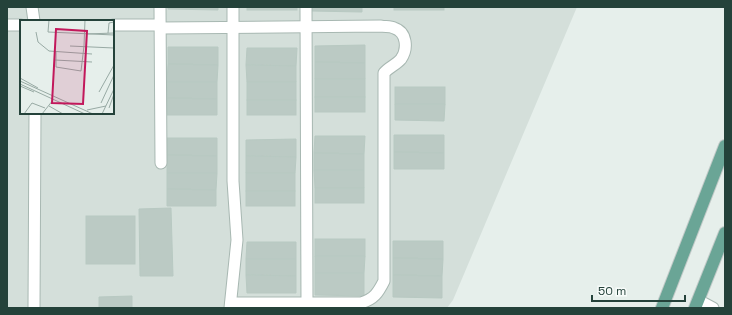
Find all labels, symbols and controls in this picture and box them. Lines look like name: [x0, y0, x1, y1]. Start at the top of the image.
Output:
inset map: [20, 20, 114, 114]
scale bar: [592, 277, 685, 303]
text: 50 m: [598, 283, 626, 299]

